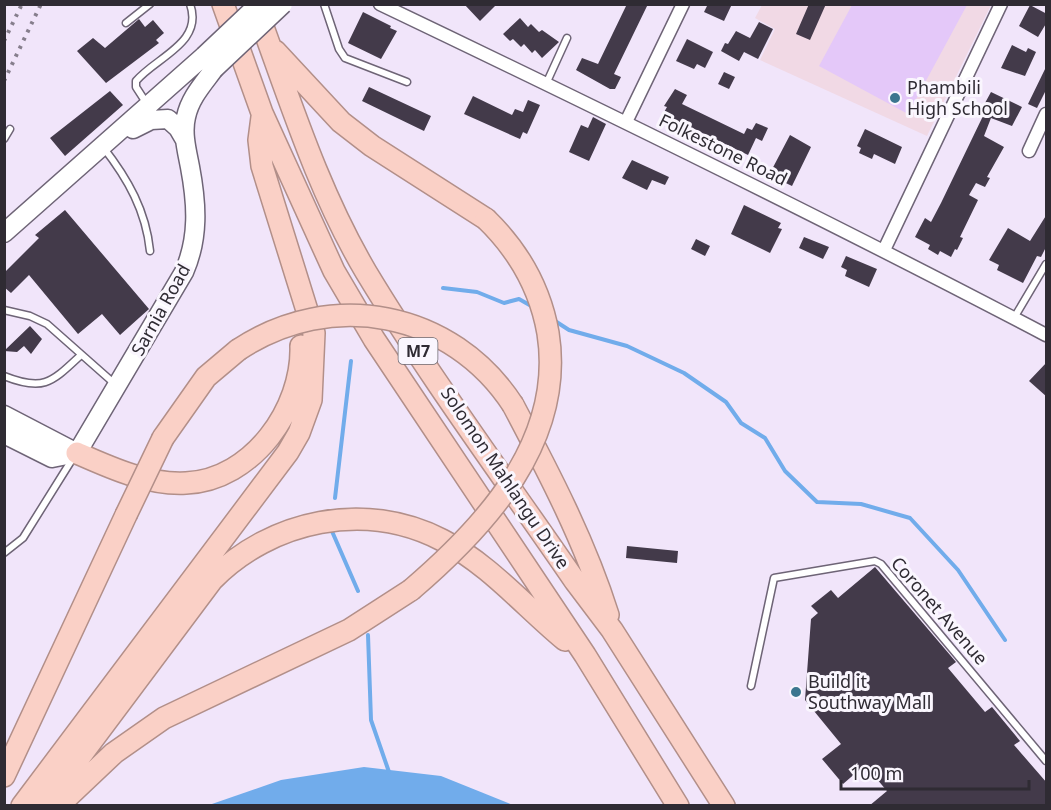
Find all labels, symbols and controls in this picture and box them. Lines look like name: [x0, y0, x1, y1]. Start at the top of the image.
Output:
place label: Phambili High School: [907, 75, 1008, 120]
marker: Phambili High School: [888, 91, 902, 105]
street label: Folkestone Road: [655, 108, 792, 191]
street label: Sarnia Road: [125, 259, 195, 360]
road number: M7: [398, 338, 438, 364]
street label: Solomon Mahlangu Drive: [436, 382, 576, 573]
street label: Coronet Avenue: [886, 551, 993, 669]
place label: Build it Southway Mall: [808, 669, 931, 714]
marker: Build it Southway Mall: [789, 685, 803, 699]
scale bar: [841, 753, 1028, 791]
text: 100 m: [850, 761, 902, 785]

